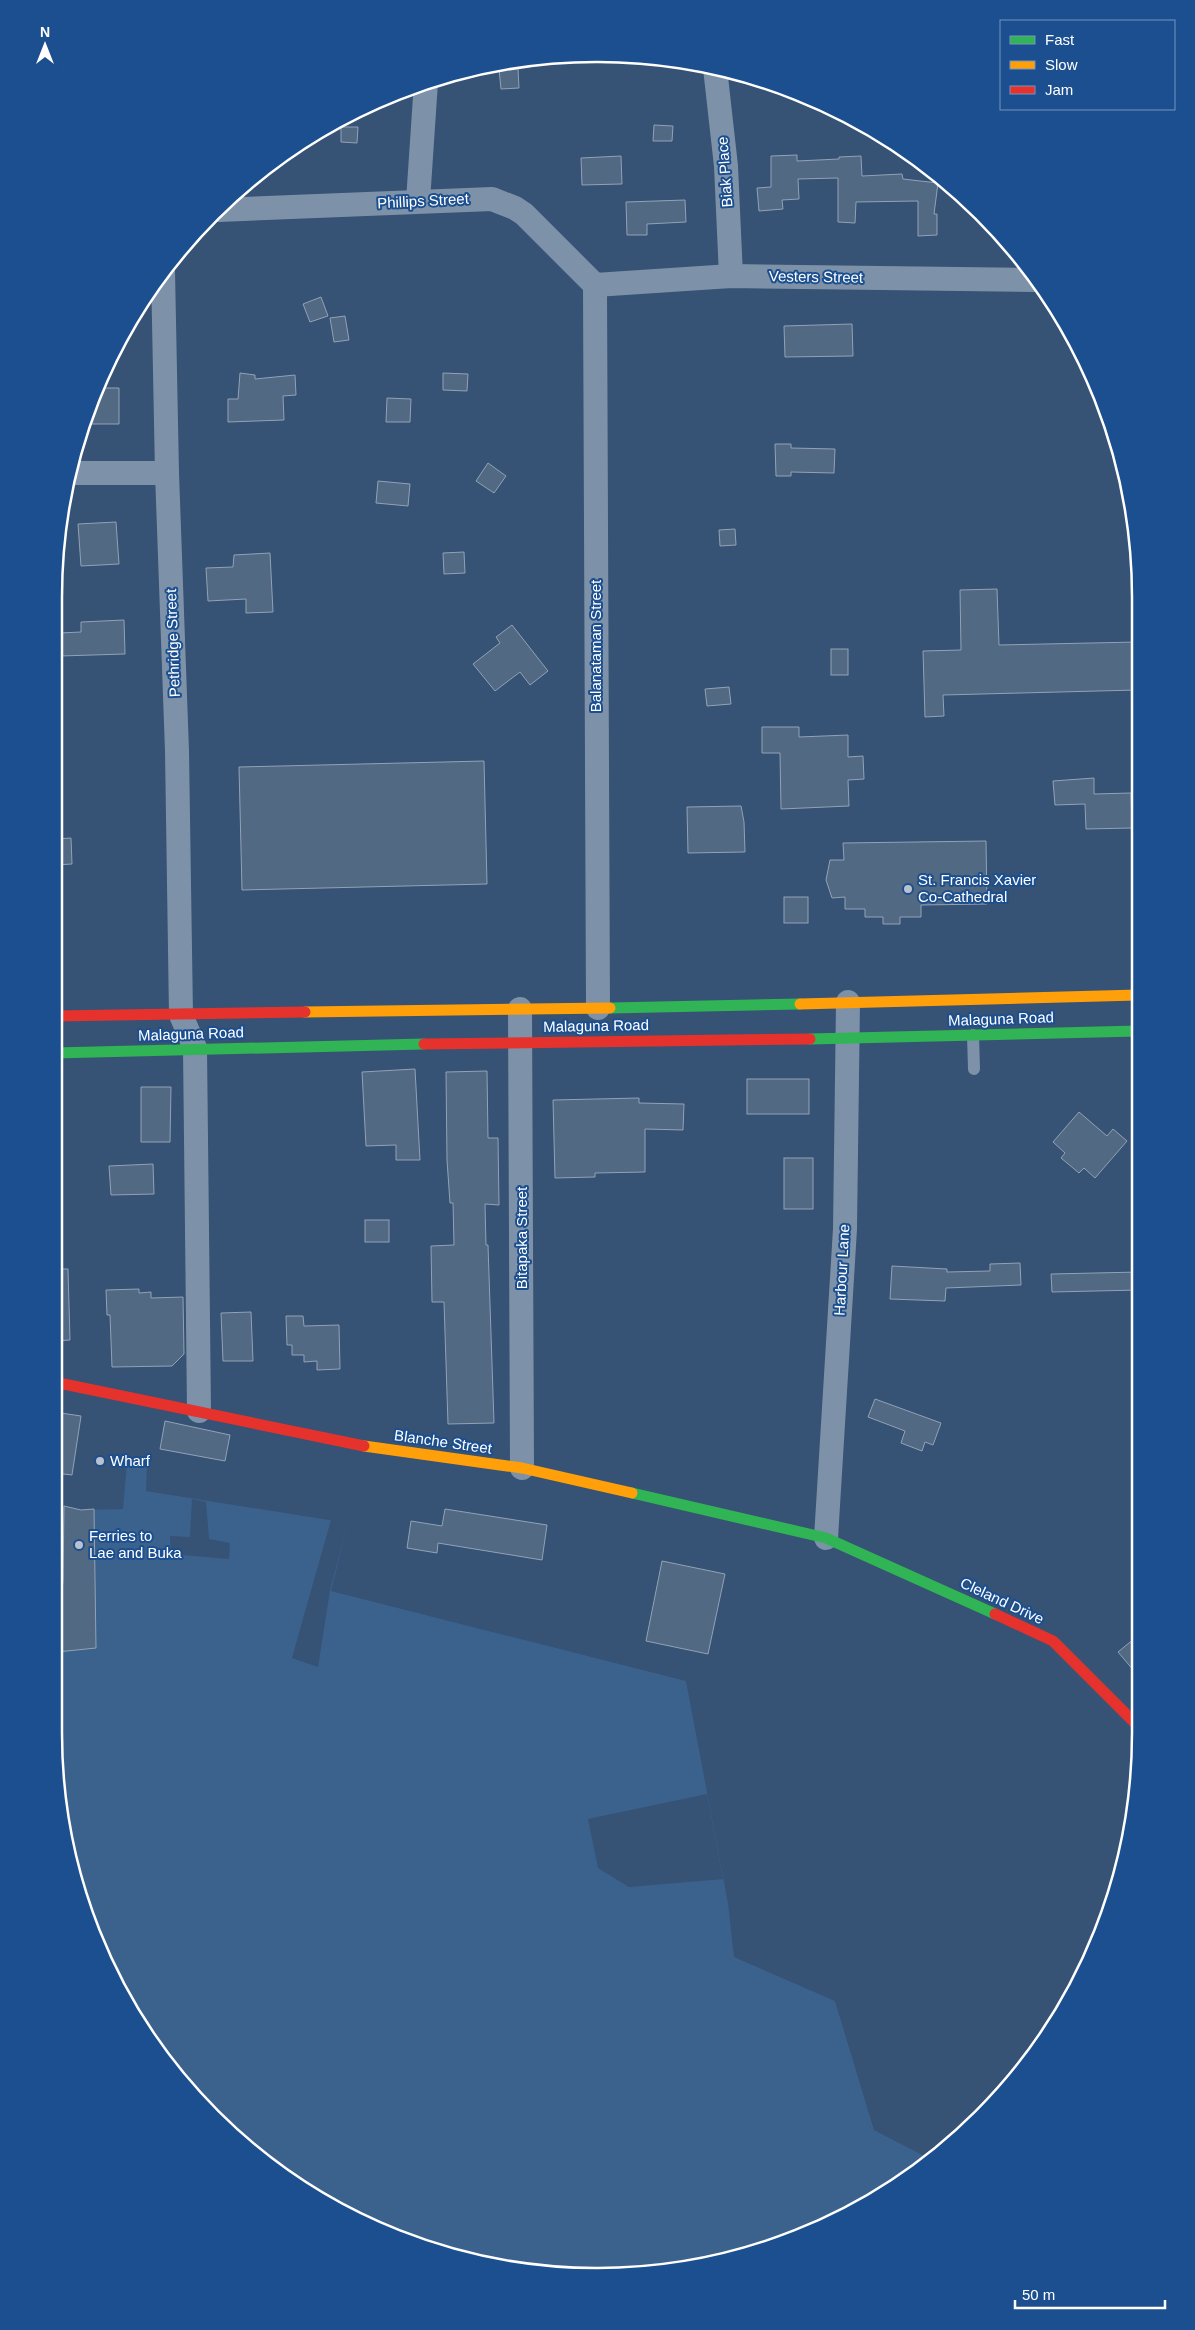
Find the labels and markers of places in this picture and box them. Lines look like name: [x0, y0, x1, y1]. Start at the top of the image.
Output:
place label: St. Francis Xavier Co-Cathedral: [918, 871, 1036, 905]
marker: St. Francis Xavier Co-Cathedral: [902, 883, 914, 895]
place label: Wharf: [110, 1452, 151, 1469]
marker: Wharf: [94, 1455, 106, 1467]
place label: Ferries to Lae and Buka: [89, 1527, 182, 1561]
marker: Ferries to Lae and Buka: [73, 1539, 85, 1551]

